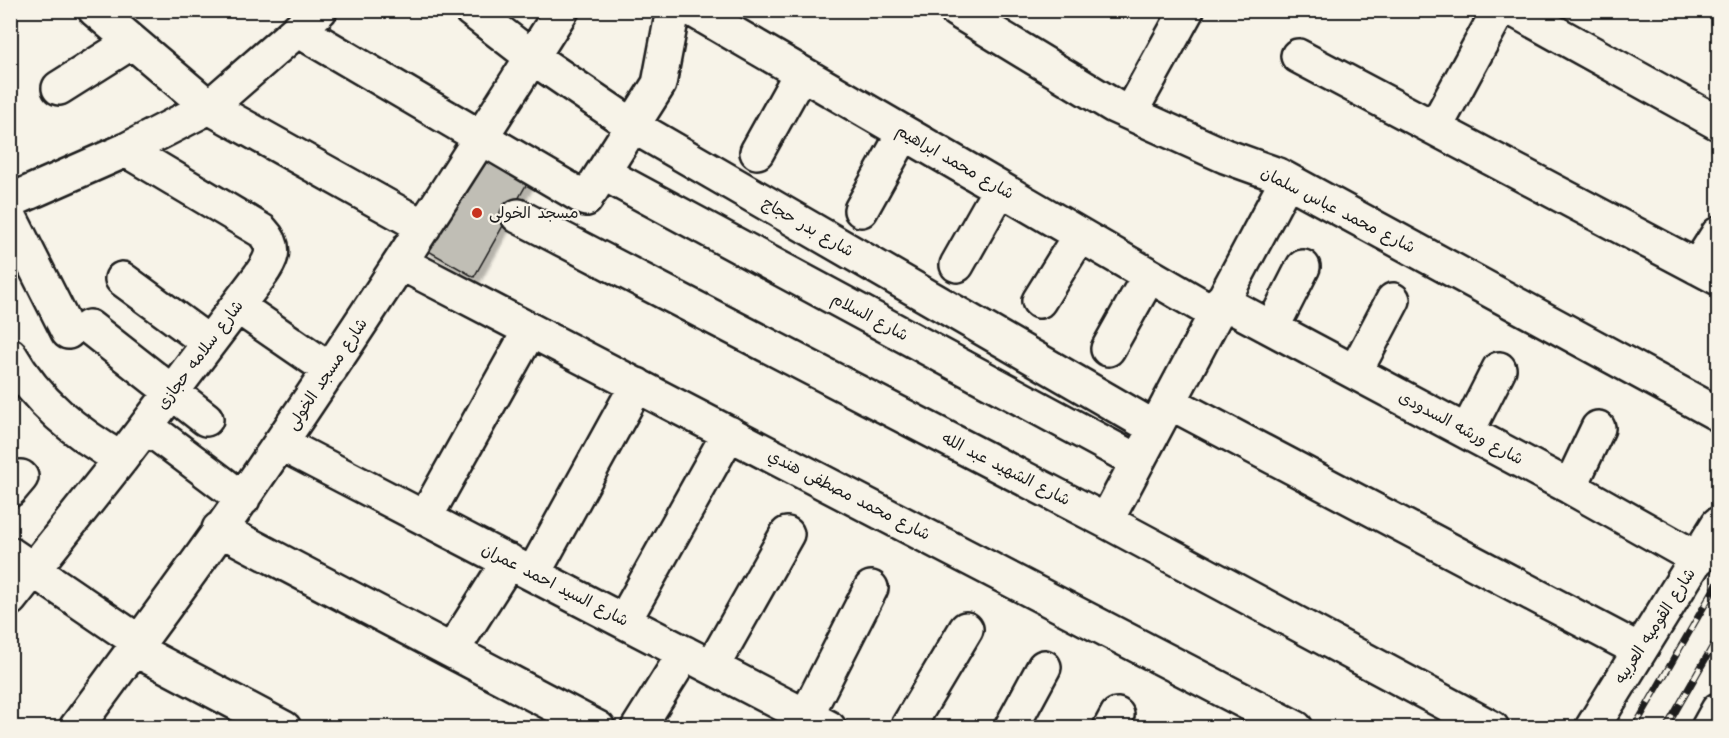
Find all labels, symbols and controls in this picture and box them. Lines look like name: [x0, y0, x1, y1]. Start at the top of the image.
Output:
street label: شارع محمد ابراهيم: [892, 119, 1018, 206]
street label: شارع محمد عباس سلمان: [1257, 161, 1419, 259]
street label: شارع بدر حجاج: [758, 192, 858, 262]
place label: مسجد الخولى: [489, 202, 578, 224]
marker: مسجد الخولى: [470, 206, 484, 220]
street label: شارع السلام: [827, 288, 912, 347]
street label: شارع سلامه حجازى: [152, 296, 248, 414]
street label: شارع مسجد الخولى: [281, 314, 373, 434]
street label: شارع ورشه السدودى: [1395, 386, 1527, 470]
street label: شارع الشهيد عبد الله: [938, 427, 1074, 511]
street label: شارع محمد مصطفى هندي: [764, 444, 934, 546]
street label: شارع السيد احمد عمران: [478, 538, 632, 632]
street label: شارع القوميه العربيه: [1609, 564, 1701, 688]

